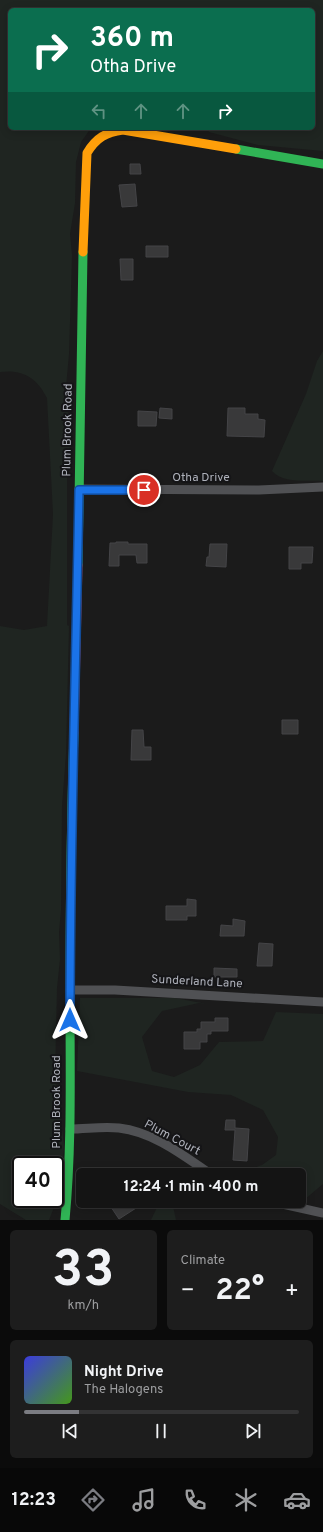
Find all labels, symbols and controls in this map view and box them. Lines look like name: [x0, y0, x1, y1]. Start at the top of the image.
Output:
text: 360 m: [90, 21, 174, 57]
icon: right: [24, 24, 76, 76]
text: Otha Drive: [90, 56, 176, 79]
icon: left: [88, 100, 110, 122]
icon: ahead: [130, 100, 152, 122]
icon: ahead: [172, 100, 194, 122]
icon: right: [214, 100, 236, 122]
street label: Plum Brook Road: [59, 383, 77, 477]
street label: Otha Drive: [172, 470, 230, 486]
pin: [127, 473, 161, 507]
icon: arrive: [133, 479, 155, 501]
street label: Sunderland Lane: [151, 972, 243, 992]
position arrow: [49, 999, 91, 1041]
street label: Plum Brook Road: [49, 1055, 65, 1149]
street label: Plum Court: [141, 1117, 203, 1159]
speed limit sign: 40: [12, 1156, 64, 1208]
text: 12:24 · 1 min · 400 m: [124, 1178, 258, 1197]
text: 33: [52, 1239, 114, 1305]
text: Climate: [181, 1253, 225, 1269]
text: 22°: [215, 1273, 264, 1310]
text: −: [181, 1278, 195, 1305]
text: +: [285, 1278, 299, 1305]
text: km/h: [67, 1298, 99, 1314]
text: Night Drive: [84, 1363, 164, 1382]
text: The Halogens: [84, 1382, 163, 1398]
icon: previous: [59, 1420, 81, 1442]
icon: pause: [150, 1420, 172, 1442]
icon: next: [242, 1420, 264, 1442]
icon: directions: [79, 1486, 107, 1514]
icon: music: [130, 1486, 158, 1514]
icon: phone: [181, 1486, 209, 1514]
icon: climate: [232, 1486, 260, 1514]
icon: car: [283, 1486, 311, 1514]
text: 12:23: [12, 1489, 56, 1512]

